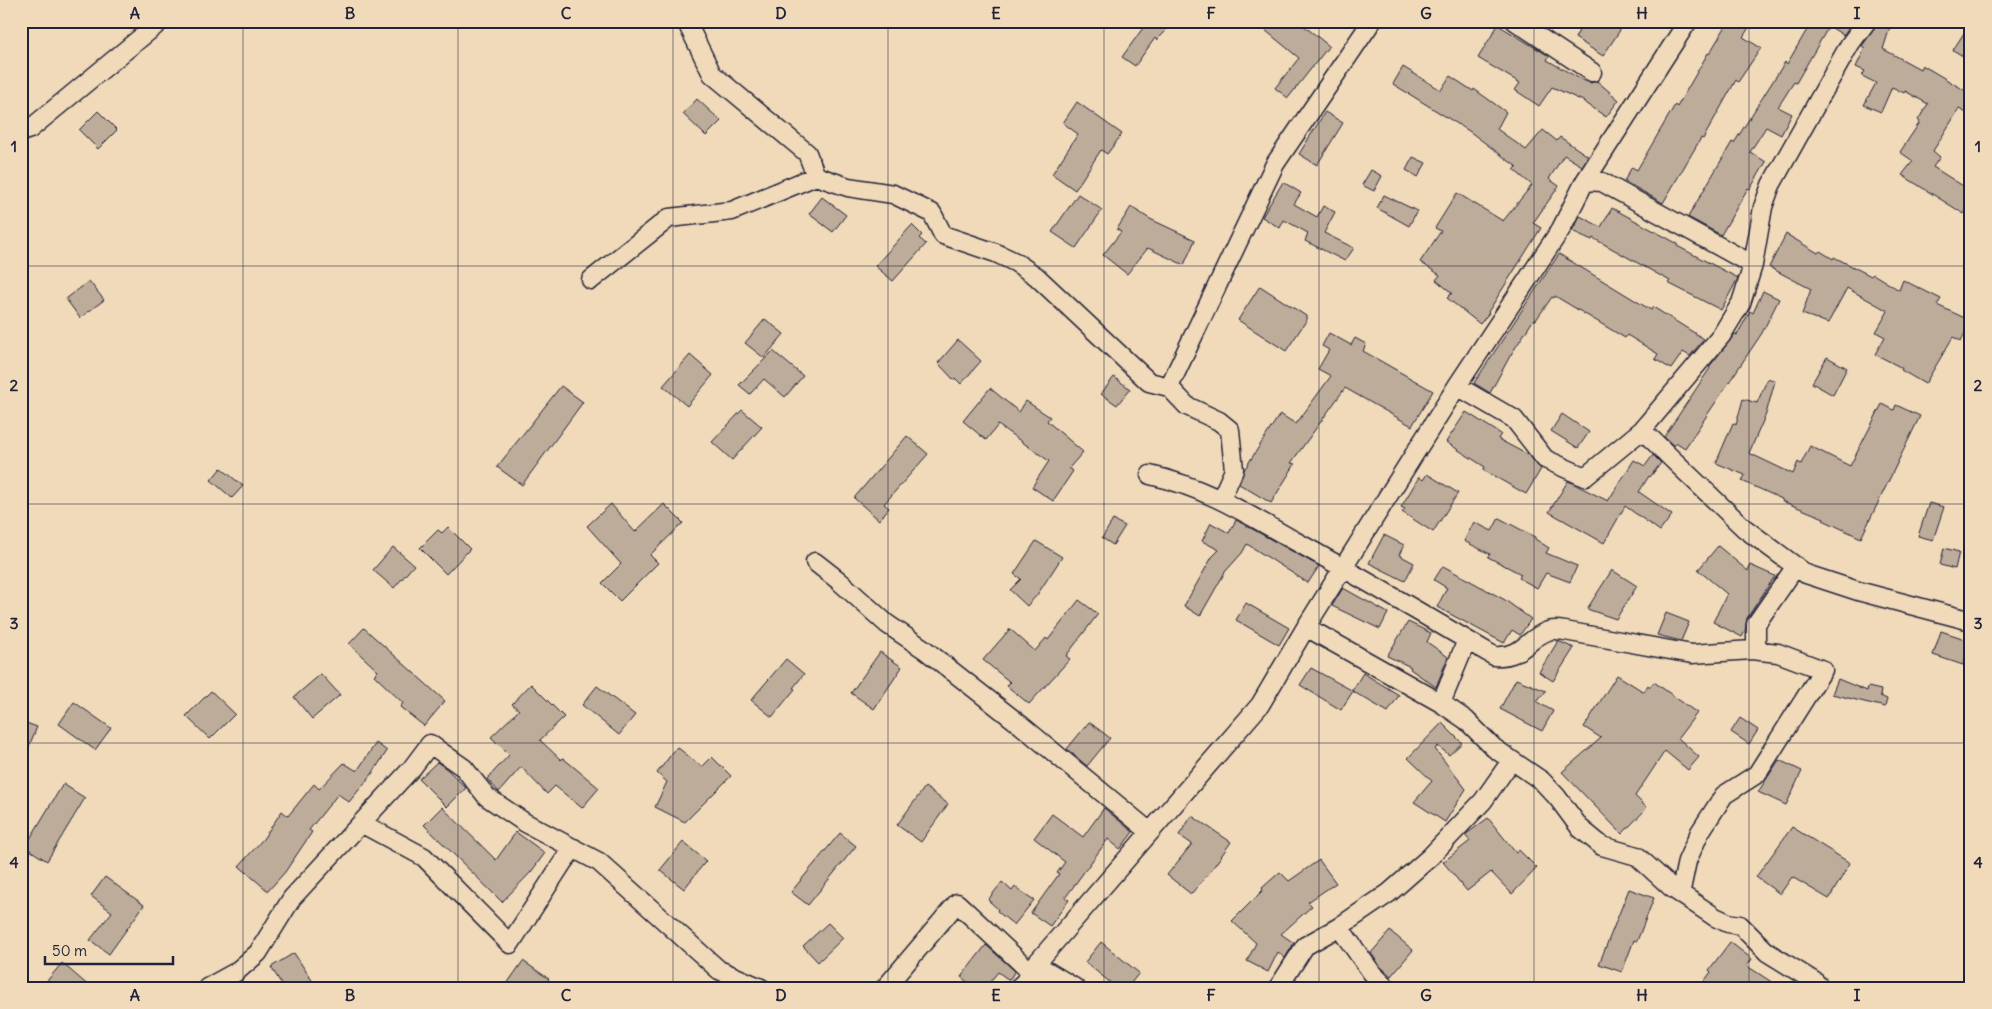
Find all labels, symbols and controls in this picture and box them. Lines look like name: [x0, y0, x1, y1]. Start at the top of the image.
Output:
text: A: [130, 3, 140, 23]
text: B: [345, 3, 356, 23]
text: C: [561, 3, 572, 23]
text: D: [775, 3, 787, 23]
text: E: [991, 3, 1001, 23]
text: F: [1206, 3, 1216, 23]
text: G: [1420, 3, 1432, 23]
text: H: [1636, 3, 1648, 23]
text: I: [1854, 3, 1861, 23]
text: 1: [11, 136, 17, 156]
text: 1: [1975, 136, 1981, 156]
text: 2: [10, 375, 19, 395]
text: 2: [1974, 375, 1983, 395]
text: 3: [9, 613, 19, 633]
text: 3: [1973, 613, 1983, 633]
text: 4: [9, 852, 19, 872]
text: 4: [1973, 852, 1983, 872]
scale bar: [45, 934, 172, 966]
text: 50 m: [52, 941, 87, 960]
text: A: [130, 985, 140, 1005]
text: B: [345, 985, 356, 1005]
text: C: [561, 985, 572, 1005]
text: D: [775, 985, 787, 1005]
text: E: [991, 985, 1001, 1005]
text: F: [1206, 985, 1216, 1005]
text: G: [1420, 985, 1432, 1005]
text: H: [1636, 985, 1648, 1005]
text: I: [1854, 985, 1861, 1005]

